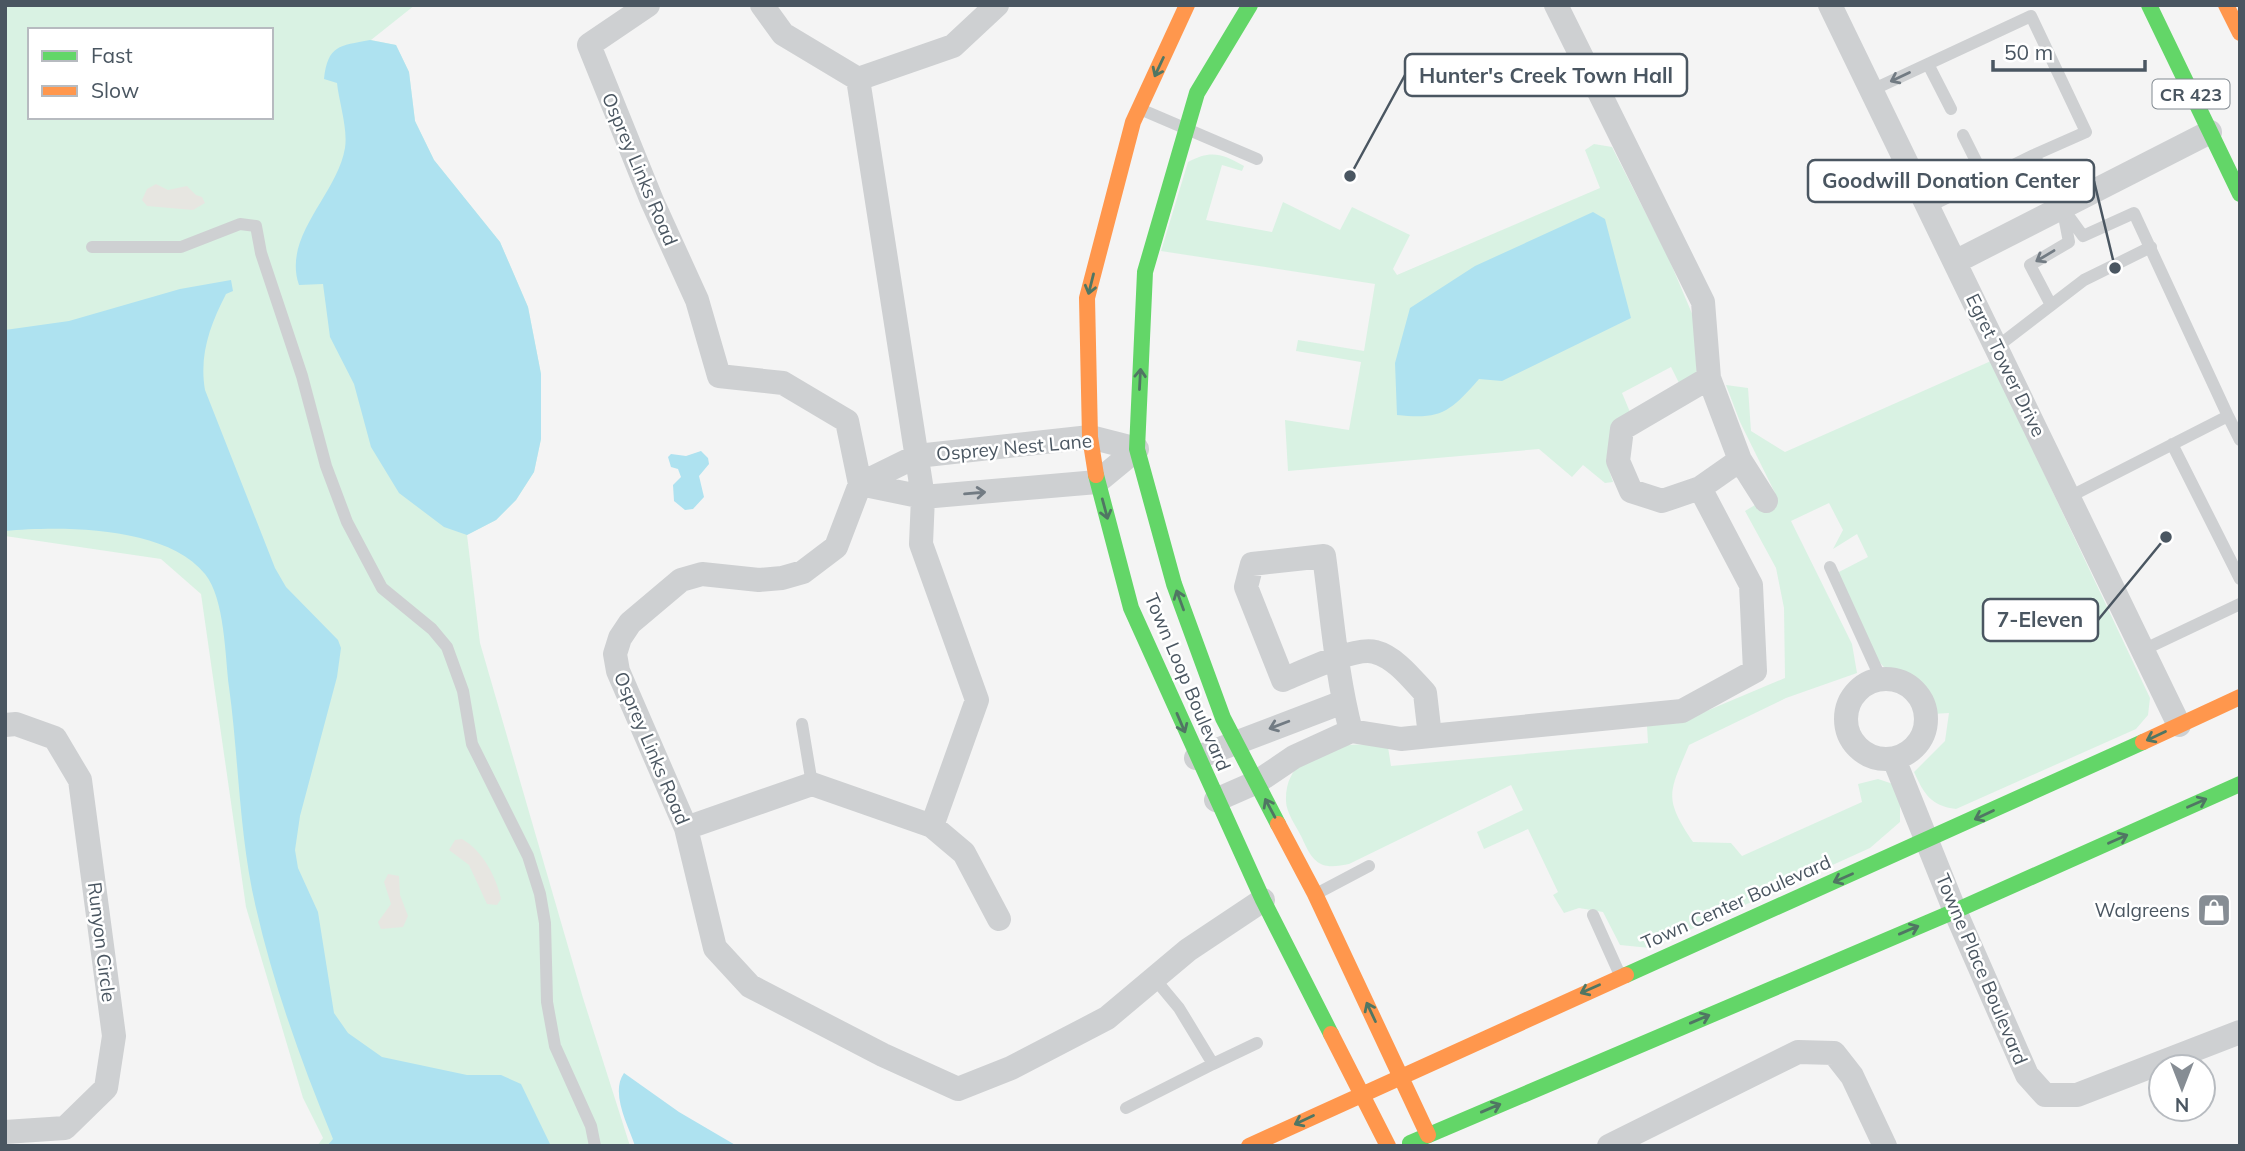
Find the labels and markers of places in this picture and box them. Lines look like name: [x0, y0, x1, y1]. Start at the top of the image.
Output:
callout: Hunter's Creek Town Hall: [1405, 54, 1687, 96]
callout: Goodwill Donation Center: [1808, 160, 2094, 202]
callout: 7-Eleven: [1983, 599, 2098, 641]
shop icon: Walgreens: [2195, 891, 2233, 929]
place label: Walgreens: [2095, 898, 2190, 922]

